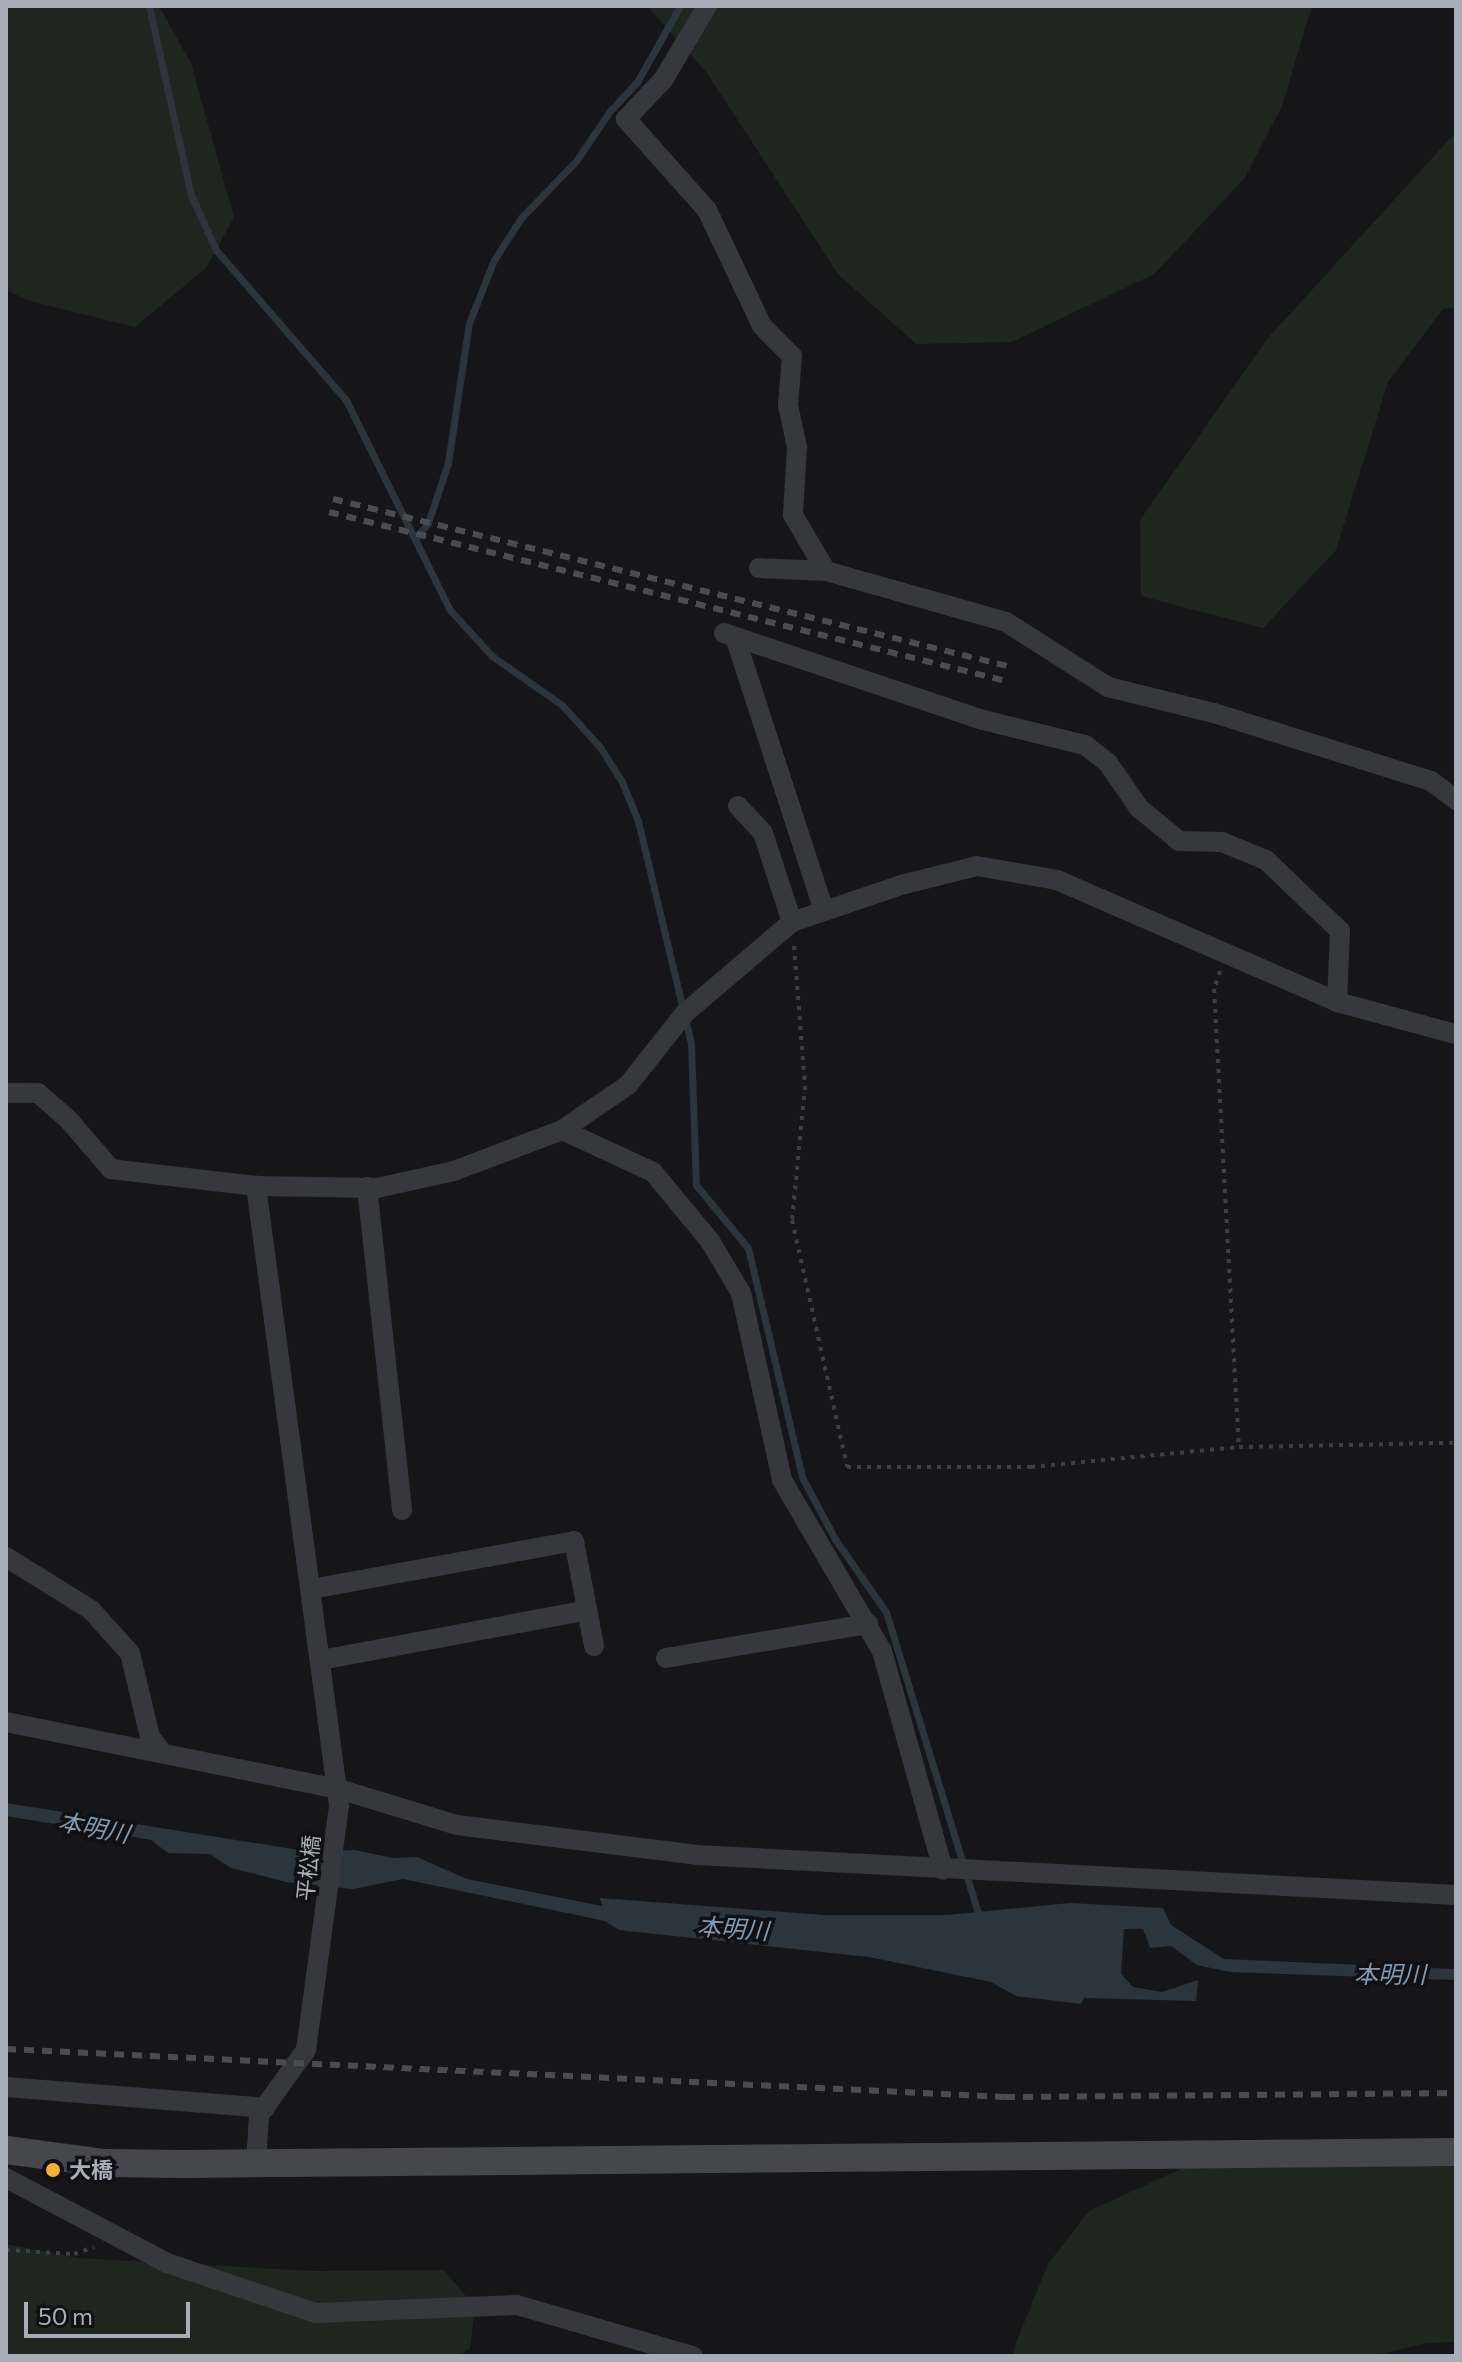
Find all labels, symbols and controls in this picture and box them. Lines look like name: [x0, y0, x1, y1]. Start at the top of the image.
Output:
water label: 本明川: [56, 1806, 132, 1848]
street label: 平松橋: [291, 1834, 325, 1902]
water label: 本明川: [696, 1911, 770, 1945]
water label: 本明川: [1354, 1960, 1426, 1988]
place label: 大橋: [69, 2157, 113, 2183]
marker: 大橋: [44, 2161, 62, 2179]
scale bar: [28, 2286, 194, 2336]
text: 50 m: [38, 2301, 93, 2330]

